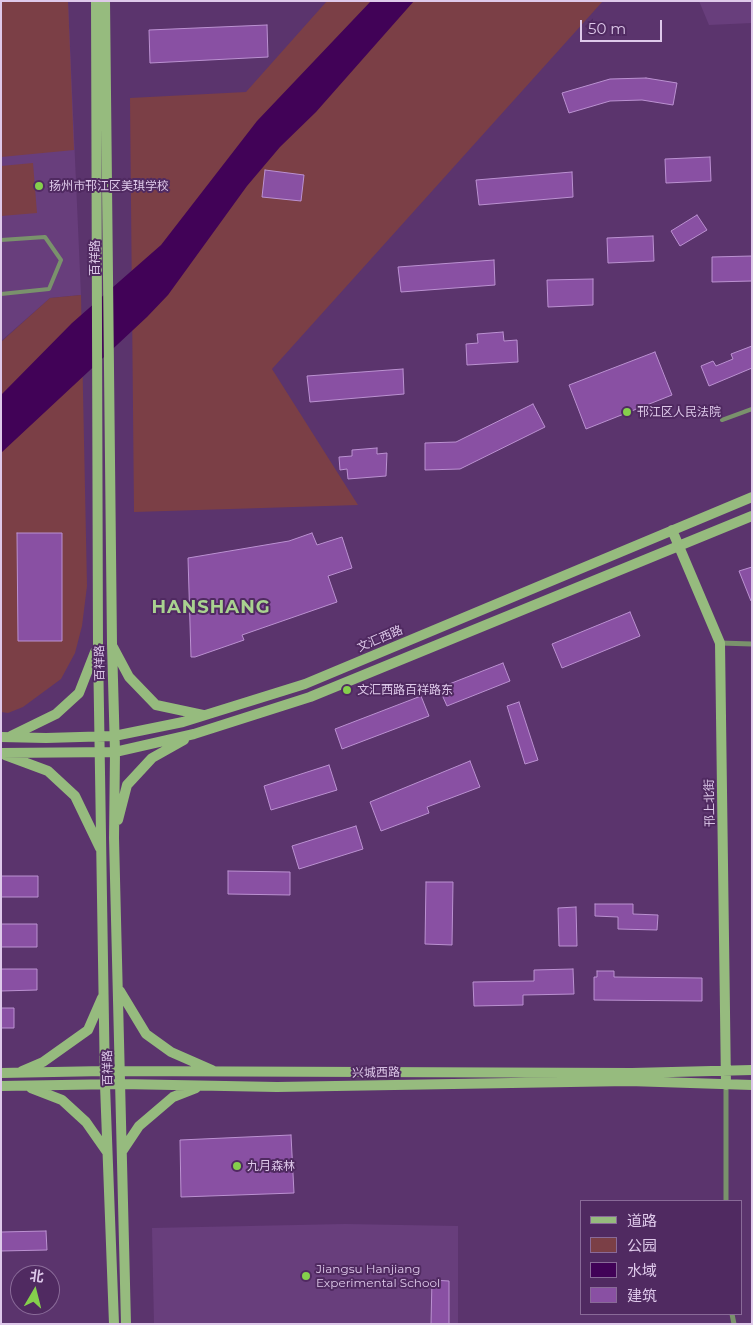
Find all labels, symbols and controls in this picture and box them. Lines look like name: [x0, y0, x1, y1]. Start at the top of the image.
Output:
scale bar: [583, 10, 666, 42]
text: 50 m: [588, 19, 626, 38]
place label: 扬州市邗江区美琪学校: [49, 179, 169, 193]
marker: 扬州市邗江区美琪学校: [33, 180, 45, 192]
street label: 百祥路: [88, 240, 102, 276]
place label: 邗江区人民法院: [637, 405, 721, 419]
marker: 邗江区人民法院: [621, 406, 633, 418]
district label: HANSHANG: [150, 597, 272, 619]
street label: 文汇西路: [355, 623, 405, 655]
street label: 百祥路: [92, 645, 108, 681]
place label: 文汇西路百祥路东: [357, 683, 453, 697]
marker: 文汇西路百祥路东: [341, 684, 353, 696]
street label: 邗上北街: [702, 779, 718, 827]
street label: 百祥路: [100, 1050, 116, 1086]
street label: 兴城西路: [352, 1065, 400, 1081]
place label: 九月森林: [247, 1159, 295, 1173]
marker: 九月森林: [231, 1160, 243, 1172]
legend: [580, 1200, 743, 1315]
text: 道路: [627, 1211, 657, 1230]
text: 公园: [627, 1236, 657, 1255]
text: 水域: [627, 1261, 657, 1280]
place label: Jiangsu Hanjiang Experimental School: [316, 1262, 440, 1290]
north arrow: [10, 1265, 60, 1315]
text: 北: [29, 1266, 45, 1286]
marker: Jiangsu Hanjiang Experimental School: [300, 1270, 312, 1282]
text: 建筑: [627, 1286, 657, 1305]

